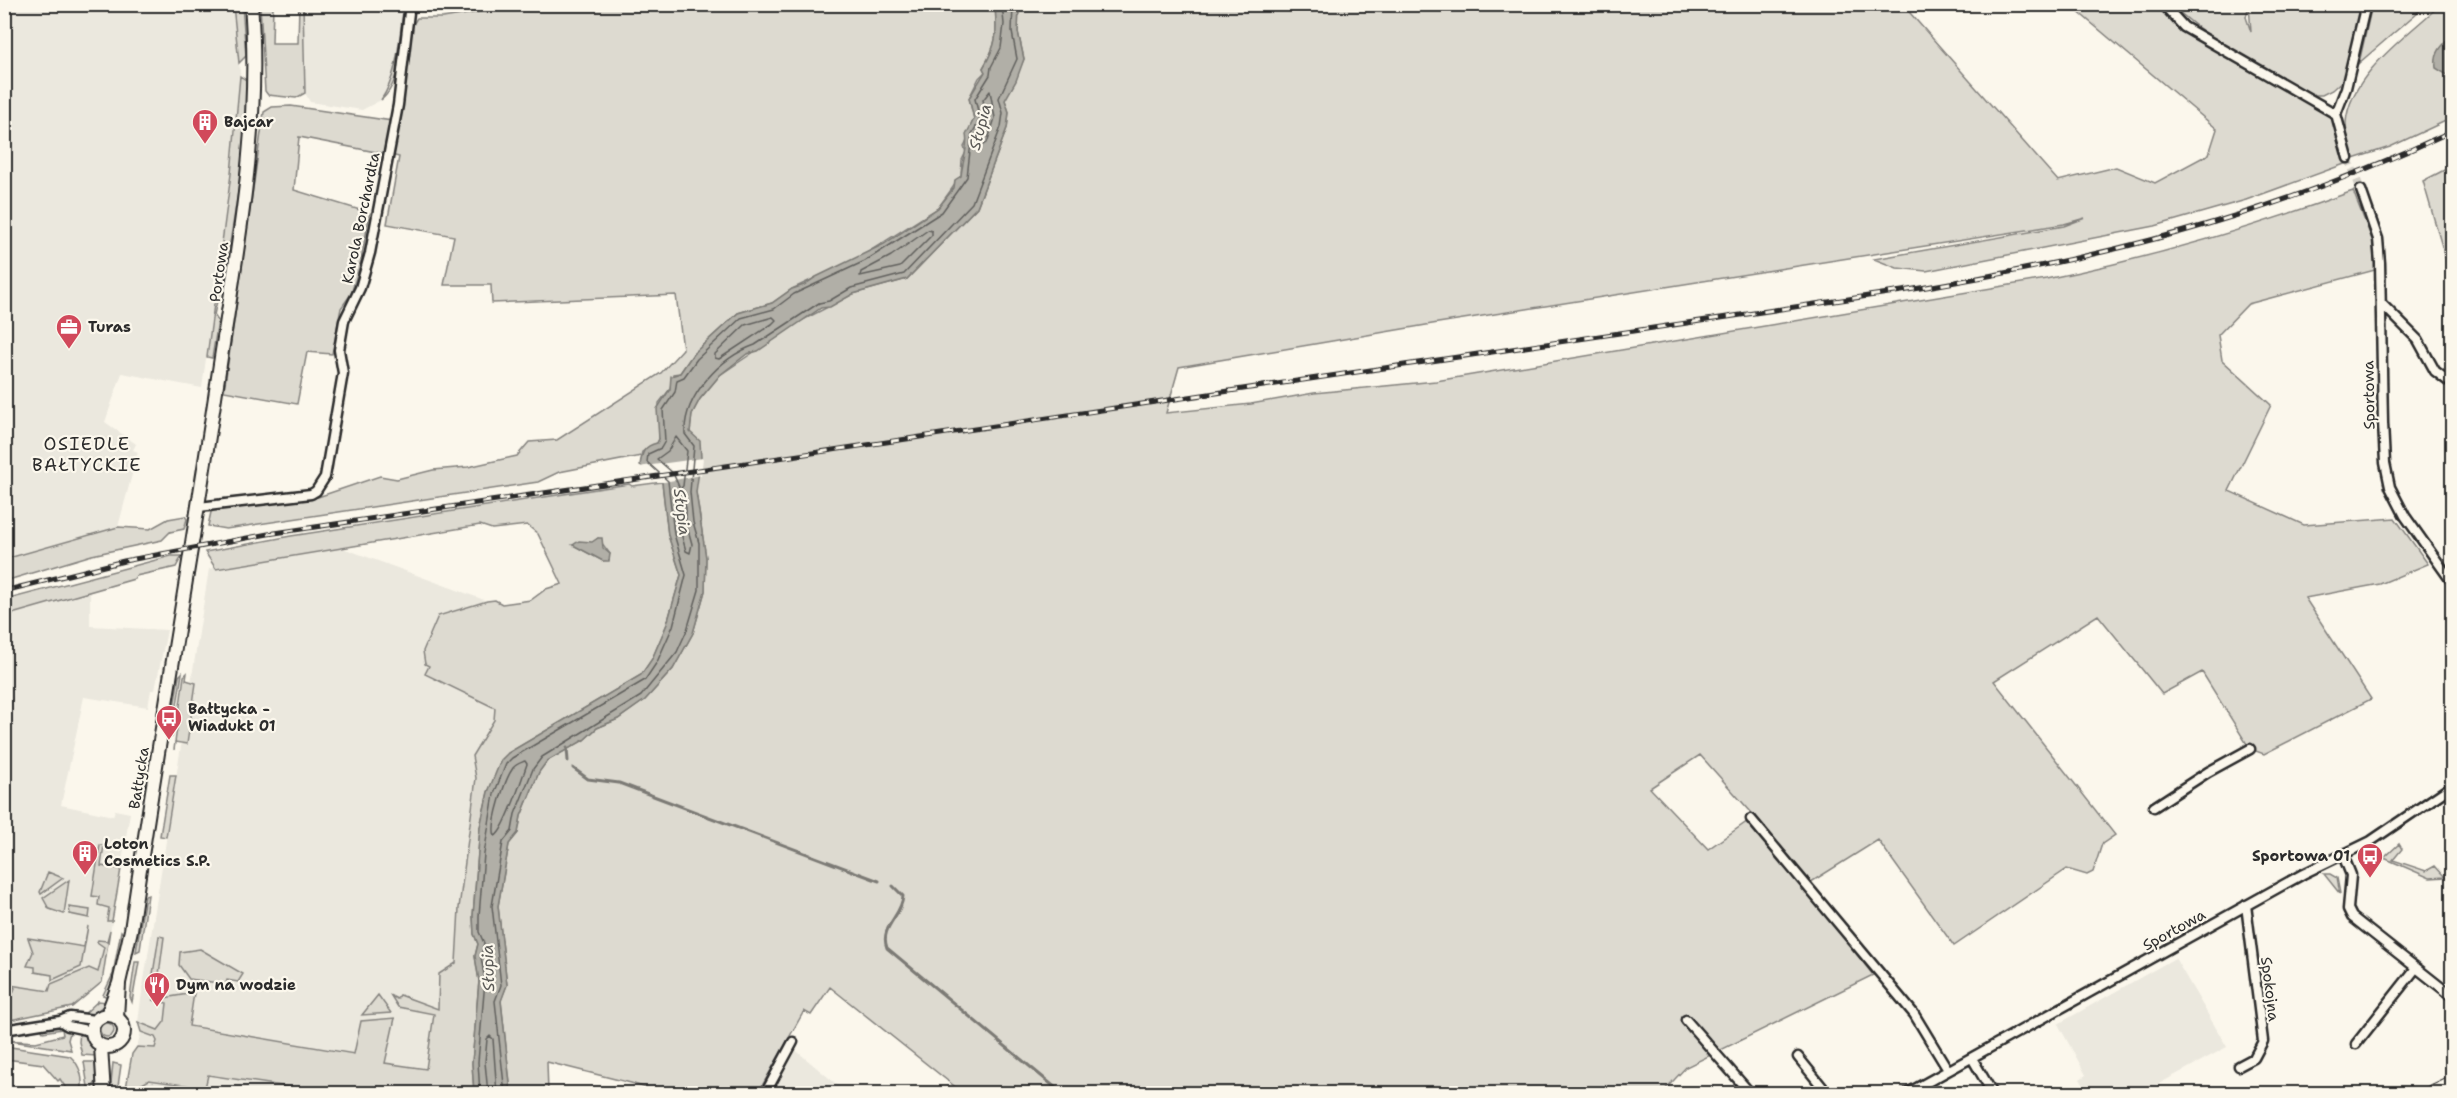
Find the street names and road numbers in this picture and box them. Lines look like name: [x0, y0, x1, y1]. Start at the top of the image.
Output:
street label: Karola Borchardta: [337, 150, 385, 285]
street label: Portowa: [205, 240, 233, 304]
street label: Sportowa: [2358, 360, 2380, 430]
street label: Bałtycka: [124, 745, 154, 811]
street label: Sportowa: [2139, 904, 2210, 955]
street label: Spokojna: [2256, 956, 2284, 1023]

